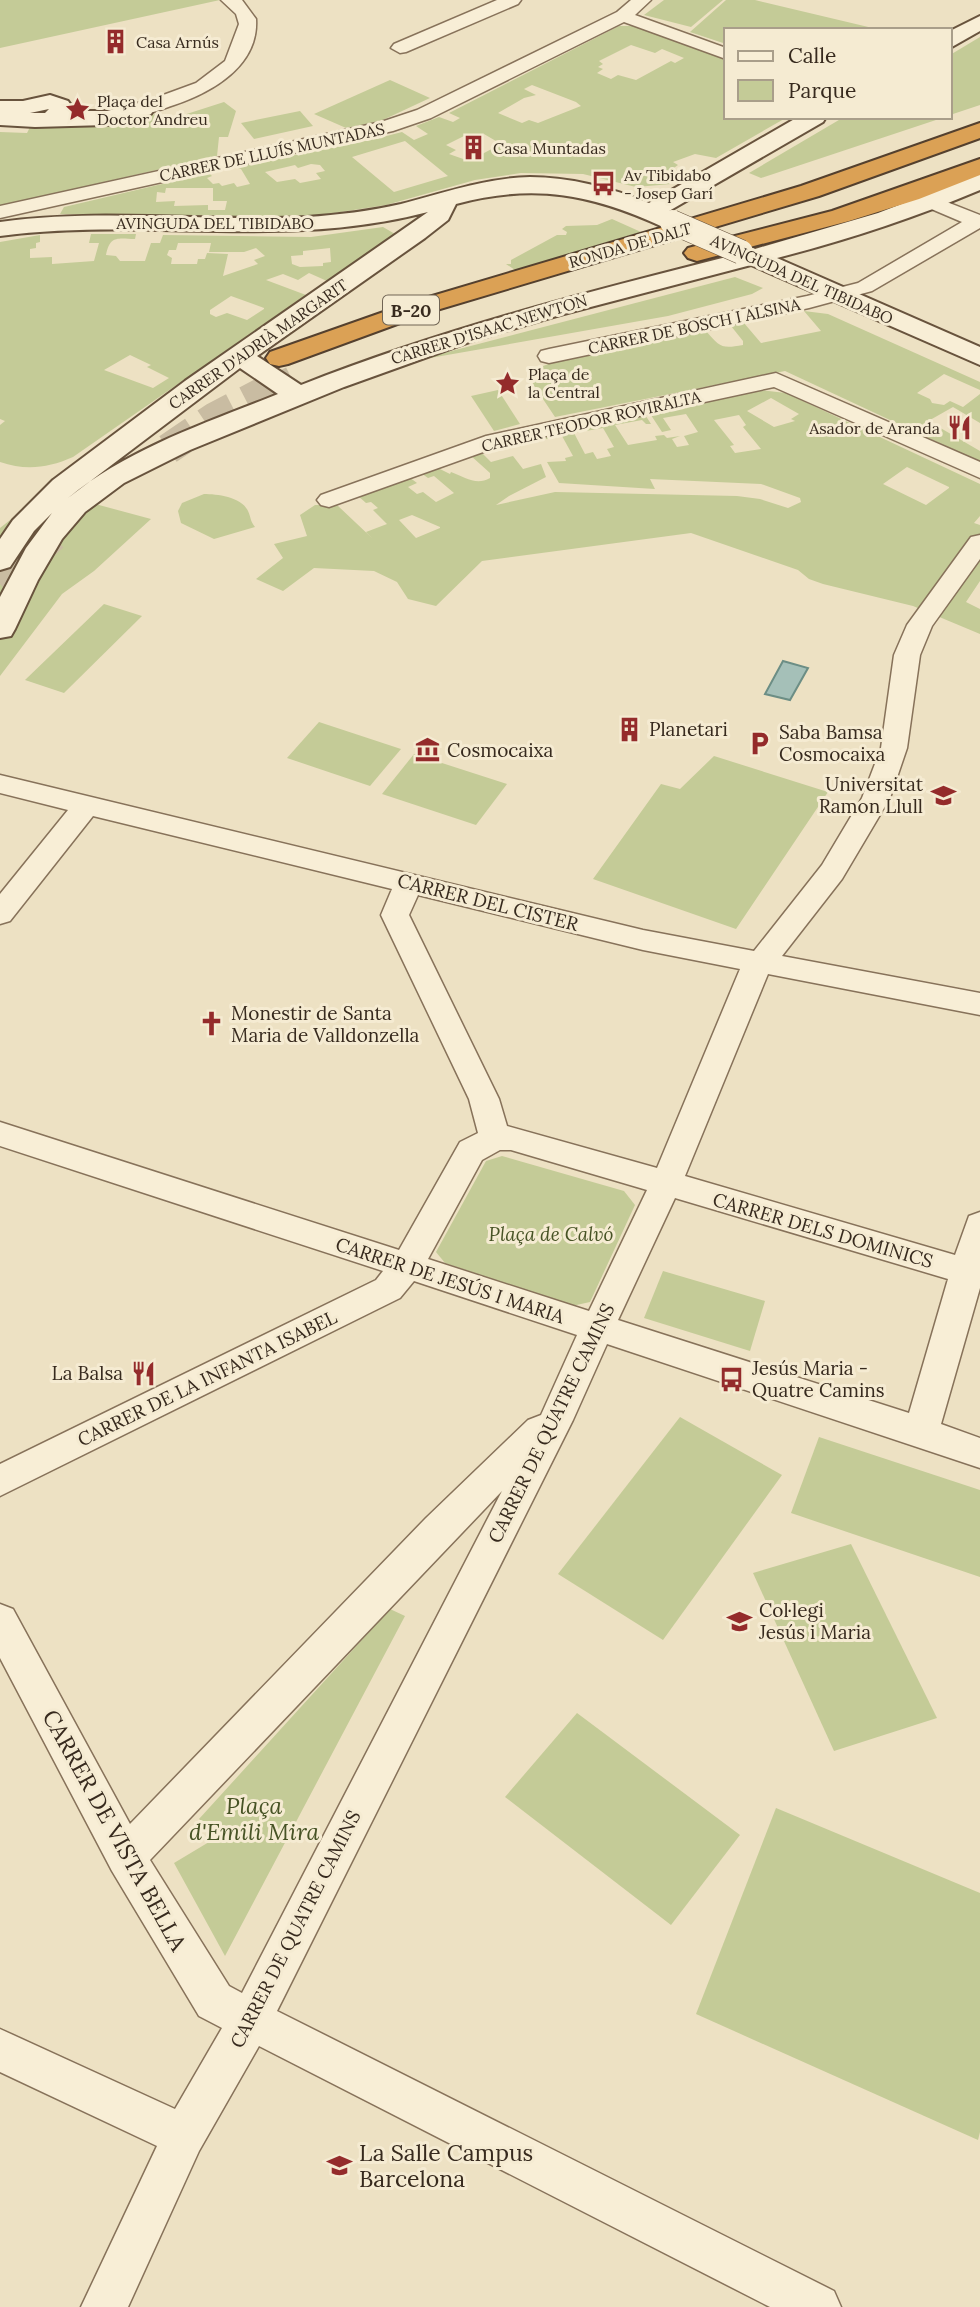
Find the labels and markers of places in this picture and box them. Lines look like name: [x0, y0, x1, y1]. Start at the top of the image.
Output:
building icon: Casa Arnús: [102, 28, 130, 56]
place label: Casa Arnús: [136, 32, 219, 52]
place label: Plaça del Doctor Andreu: [97, 91, 208, 129]
place icon: Plaça del Doctor Andreu: [63, 96, 91, 124]
building icon: Casa Muntadas: [459, 134, 487, 162]
place label: Casa Muntadas: [493, 138, 606, 158]
place label: Av Tibidabo - Josep Garí: [623, 165, 713, 203]
bus stop icon: Av Tibidabo - Josep Garí: [590, 170, 618, 198]
place label: Plaça de la Central: [528, 364, 600, 402]
place icon: Plaça de la Central: [494, 369, 522, 397]
restaurant icon: Asador de Aranda: [946, 414, 974, 442]
place label: Asador de Aranda: [808, 418, 940, 438]
building icon: Planetari: [615, 715, 643, 743]
place label: Planetari: [649, 717, 728, 741]
place label: Saba Bamsa Cosmocaixa: [779, 720, 886, 766]
parking icon: Saba Bamsa Cosmocaixa: [745, 729, 773, 757]
museum icon: Cosmocaixa: [413, 736, 441, 764]
place label: Cosmocaixa: [447, 738, 554, 762]
place label: Universitat Ramon Llull: [819, 772, 924, 818]
school or university icon: Universitat Ramon Llull: [929, 781, 957, 809]
place label: Monestir de Santa Maria de Valldonzella: [231, 1001, 420, 1047]
church icon: Monestir de Santa Maria de Valldonzella: [197, 1010, 225, 1038]
place label: Jesús Maria - Quatre Camins: [751, 1356, 885, 1402]
restaurant icon: La Balsa: [129, 1359, 157, 1387]
place label: La Balsa: [51, 1361, 123, 1385]
bus stop icon: Jesús Maria - Quatre Camins: [718, 1365, 746, 1393]
place label: Col·legi Jesús i Maria: [758, 1598, 871, 1644]
school or university icon: Col·legi Jesús i Maria: [725, 1607, 753, 1635]
place label: La Salle Campus Barcelona: [359, 2138, 533, 2193]
school or university icon: La Salle Campus Barcelona: [325, 2151, 353, 2179]

